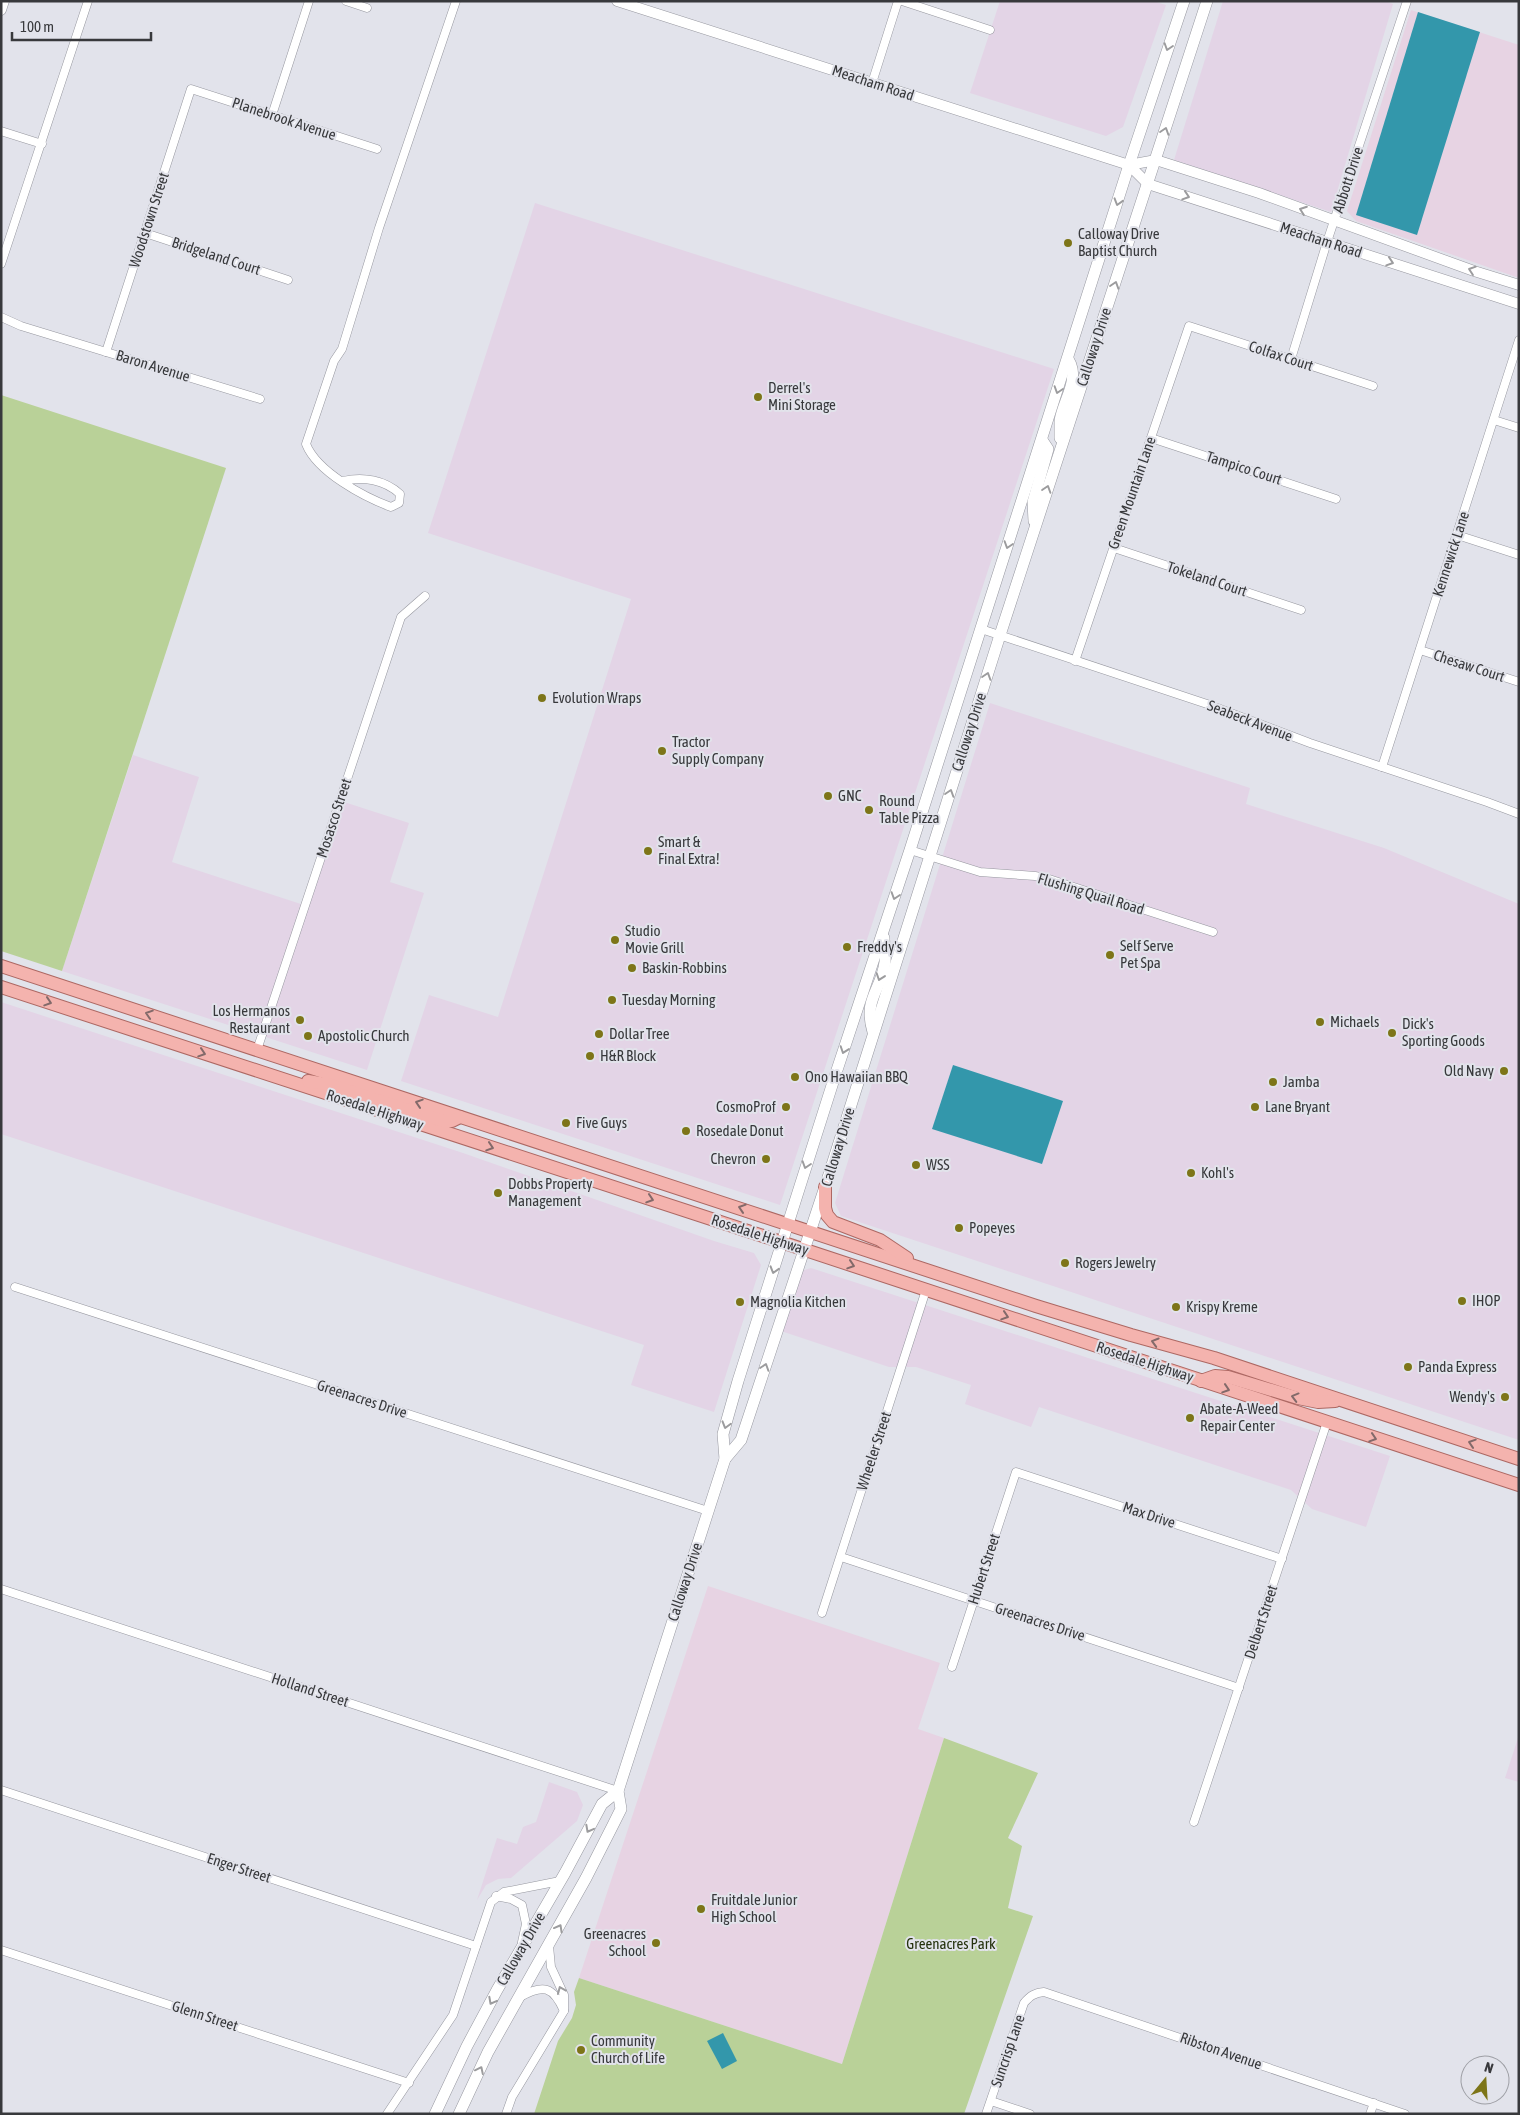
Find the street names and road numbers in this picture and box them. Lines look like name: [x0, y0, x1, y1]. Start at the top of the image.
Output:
street label: Meacham Road: [830, 61, 916, 104]
street label: Planebrook Avenue: [230, 94, 338, 143]
street label: Abbott Drive: [1329, 145, 1366, 215]
street label: Woodstown Street: [125, 170, 172, 270]
street label: Meacham Road: [1278, 218, 1364, 261]
street label: Bridgeland Court: [170, 233, 263, 278]
street label: Calloway Drive: [1073, 305, 1114, 388]
street label: Colfax Court: [1247, 337, 1315, 374]
street label: Baron Avenue: [114, 346, 192, 385]
street label: Green Mountain Lane: [1104, 434, 1159, 551]
street label: Tampico Court: [1204, 447, 1284, 488]
street label: Kennewick Lane: [1429, 509, 1472, 599]
street label: Tokeland Court: [1165, 558, 1249, 599]
street label: Chesaw Court: [1431, 646, 1507, 685]
street label: Calloway Drive: [948, 690, 989, 773]
street label: Seabeck Avenue: [1205, 697, 1295, 745]
street label: Mosasco Street: [313, 776, 354, 860]
street label: Flushing Quail Road: [1036, 869, 1146, 918]
street label: Rosedale Highway: [324, 1086, 426, 1133]
street label: Calloway Drive: [817, 1105, 858, 1188]
street label: Rosedale Highway: [709, 1211, 811, 1258]
street label: Rosedale Highway: [1094, 1338, 1196, 1385]
street label: Greenacres Drive: [315, 1376, 409, 1421]
street label: Wheeler Street: [853, 1409, 894, 1492]
street label: Max Drive: [1121, 1498, 1178, 1531]
street label: Hubert Street: [964, 1531, 1003, 1606]
street label: Calloway Drive: [664, 1540, 705, 1623]
street label: Delbert Street: [1241, 1583, 1280, 1661]
street label: Greenacres Drive: [993, 1599, 1087, 1644]
street label: Holland Street: [269, 1669, 351, 1710]
street label: Enger Street: [205, 1849, 273, 1886]
street label: Calloway Drive: [493, 1909, 548, 1988]
street label: Glenn Street: [170, 1997, 240, 2034]
street label: Suncrisp Lane: [987, 2012, 1028, 2089]
street label: Ribston Avenue: [1178, 2029, 1264, 2073]

